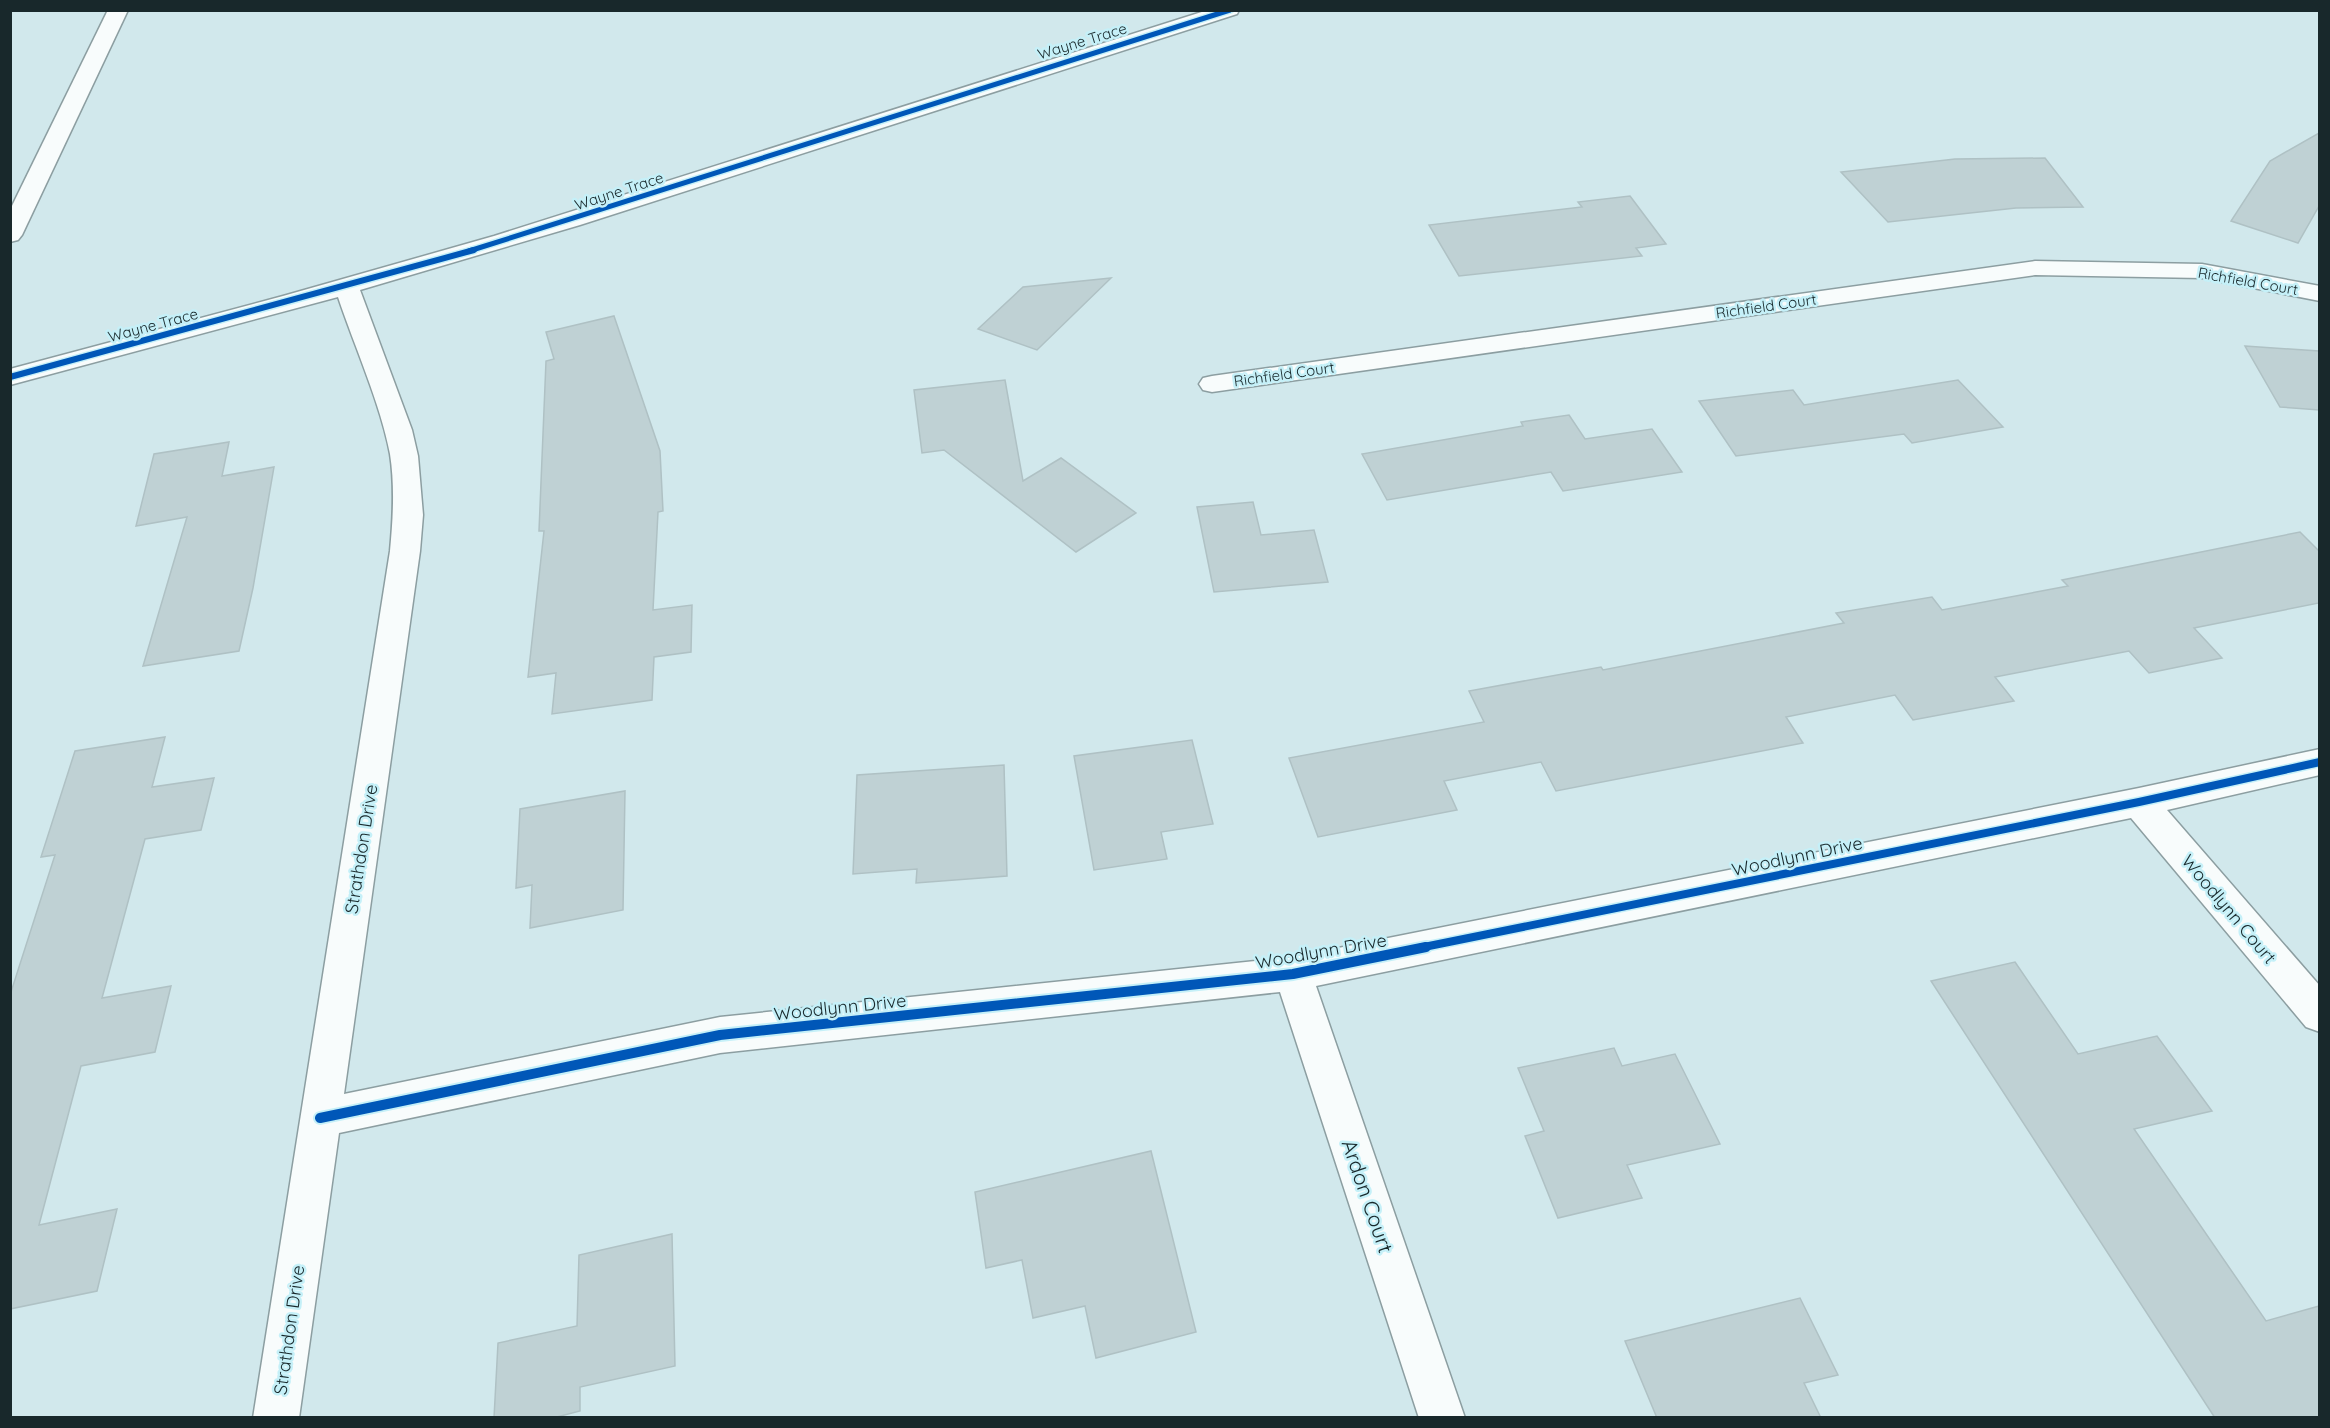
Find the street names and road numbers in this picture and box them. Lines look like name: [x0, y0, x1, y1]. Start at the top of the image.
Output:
street label: Wayne Trace: [1035, 18, 1129, 64]
street label: Wayne Trace: [572, 168, 666, 214]
street label: Richfield Court: [2196, 263, 2300, 299]
street label: Richfield Court: [1714, 290, 1818, 322]
street label: Wayne Trace: [106, 304, 200, 346]
street label: Richfield Court: [1232, 358, 1336, 390]
street label: Strathdon Drive: [339, 783, 383, 915]
street label: Woodlynn Drive: [1730, 831, 1864, 881]
street label: Woodlynn Court: [2177, 850, 2281, 968]
street label: Woodlynn Drive: [1254, 928, 1388, 974]
street label: Woodlynn Drive: [773, 989, 907, 1025]
street label: Ardon Court: [1336, 1136, 1400, 1256]
street label: Strathdon Drive: [269, 1264, 309, 1396]

